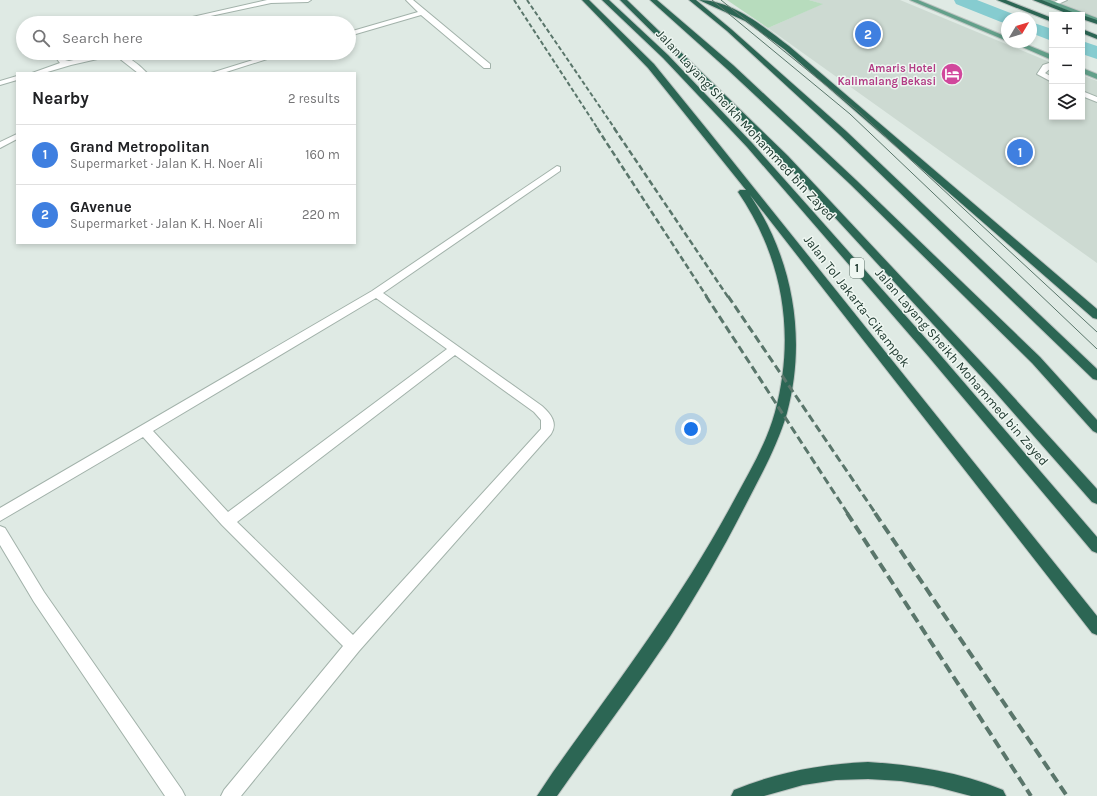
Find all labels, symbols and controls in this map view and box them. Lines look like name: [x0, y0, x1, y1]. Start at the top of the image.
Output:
north arrow: [1001, 12, 1037, 48]
map controls: [1049, 12, 1085, 120]
button: +: [1049, 12, 1085, 48]
search box: [16, 16, 356, 60]
pin: 2: [855, 19, 881, 49]
street label: Jalan Layang Sheikh Mohammed bin Zayed: [653, 26, 839, 224]
icon: search: [30, 27, 52, 49]
text: Search here: [62, 29, 143, 47]
button: −: [1049, 48, 1085, 84]
hotel icon: Amaris Hotel Kalimalang Bekasi: [939, 61, 965, 87]
place label: Amaris Hotel Kalimalang Bekasi: [837, 62, 936, 88]
button: layers: [1049, 84, 1085, 120]
text: Nearby: [32, 88, 89, 108]
text: 2 results: [288, 91, 340, 106]
pin: 1: [1007, 137, 1033, 167]
text: Grand Metropolitan: [70, 138, 210, 156]
text: 1: [43, 147, 47, 162]
text: 160 m: [305, 147, 340, 162]
text: Supermarket · Jalan K. H. Noer Ali: [70, 156, 263, 171]
text: GAvenue: [70, 198, 132, 216]
text: 2: [41, 207, 49, 222]
text: 220 m: [302, 207, 340, 222]
text: Supermarket · Jalan K. H. Noer Ali: [70, 216, 263, 231]
street label: Jalan Tol Jakarta–Cikampek: [801, 232, 913, 370]
road number: 1: [850, 258, 864, 278]
street label: Jalan Layang Sheikh Mohammed bin Zayed: [872, 265, 1052, 469]
your location: [681, 419, 701, 439]

